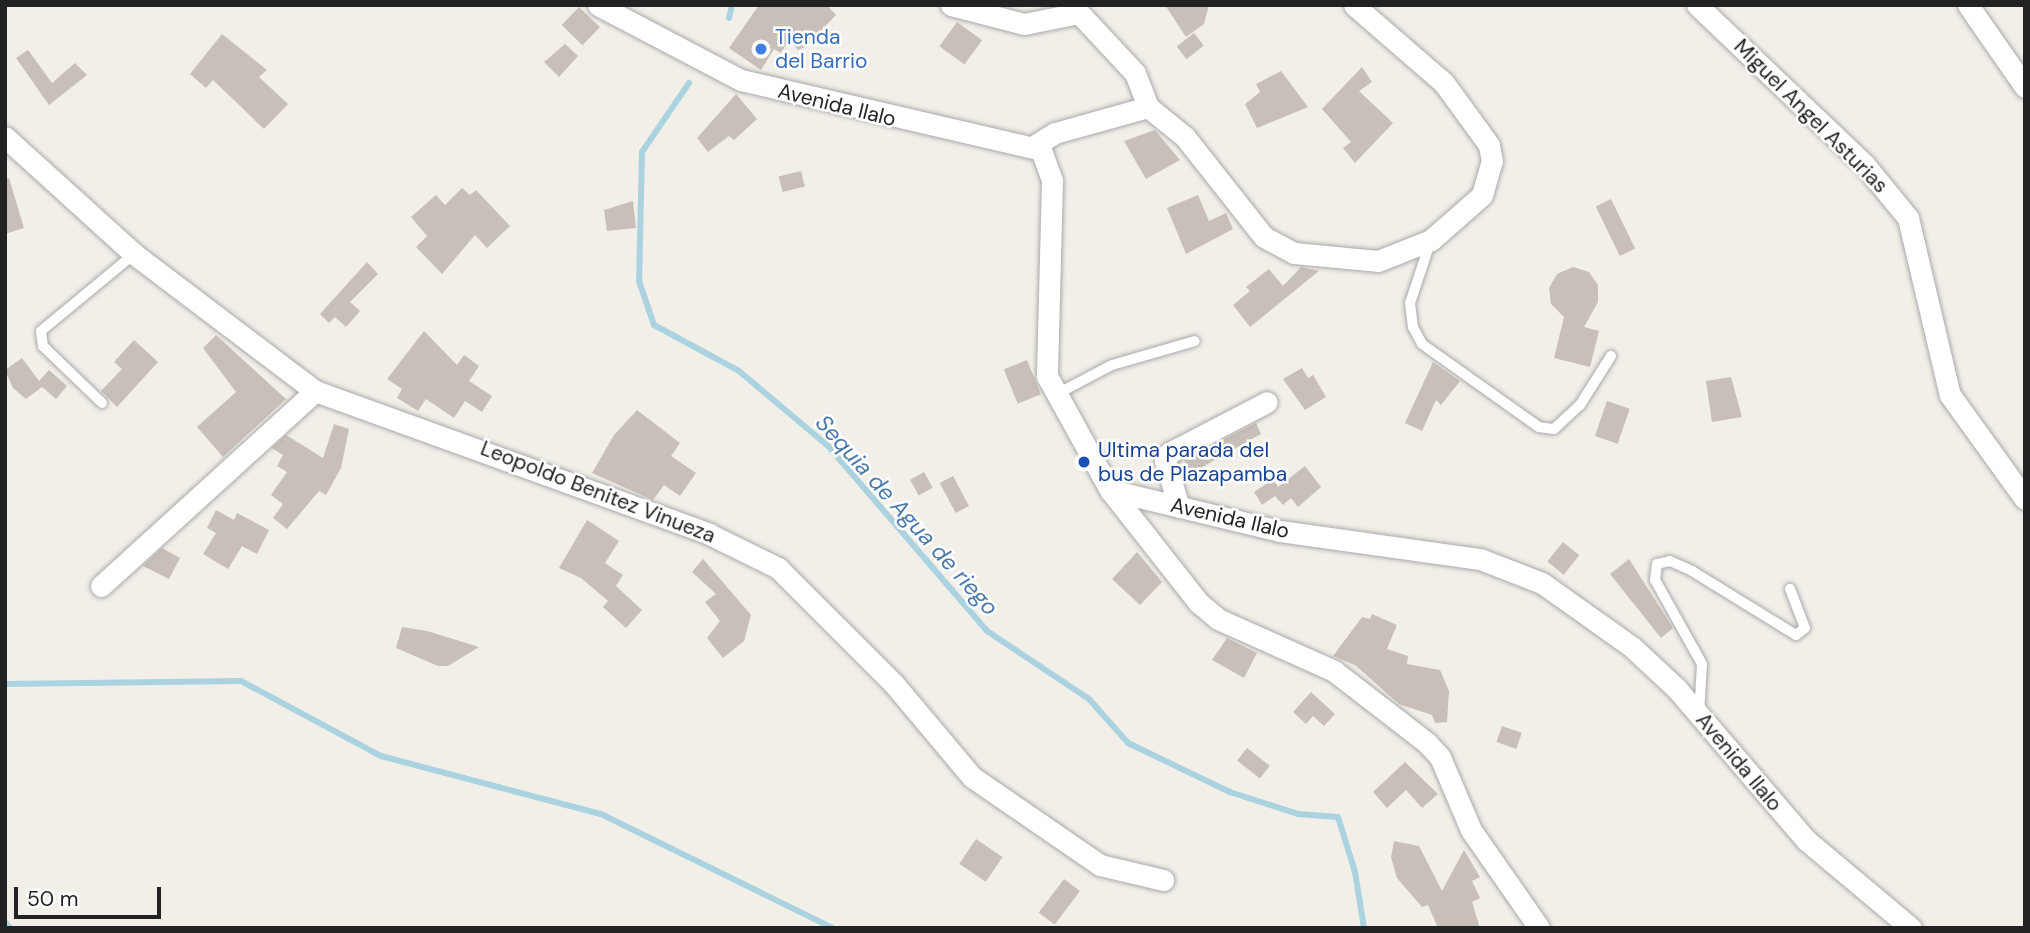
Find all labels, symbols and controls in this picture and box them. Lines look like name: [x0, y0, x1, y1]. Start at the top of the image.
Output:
place label: Tienda del Barrio: [775, 24, 867, 74]
street label: Miguel Angel Asturias: [1729, 34, 1893, 198]
marker: Tienda del Barrio: [753, 41, 769, 57]
street label: Avenida Ilalo: [775, 78, 899, 132]
water label: Sequia de Agua de riego: [810, 409, 1004, 621]
street label: Leopoldo Benitez Vinueza: [477, 436, 719, 548]
place label: Ultima parada del bus de Plazapamba: [1098, 437, 1287, 487]
marker: Ultima parada del bus de Plazapamba: [1076, 454, 1092, 470]
street label: Avenida Ilalo: [1168, 492, 1292, 544]
street label: Avenida Ilalo: [1691, 708, 1787, 816]
scale bar: [18, 874, 164, 918]
text: 50 m: [27, 885, 78, 913]

